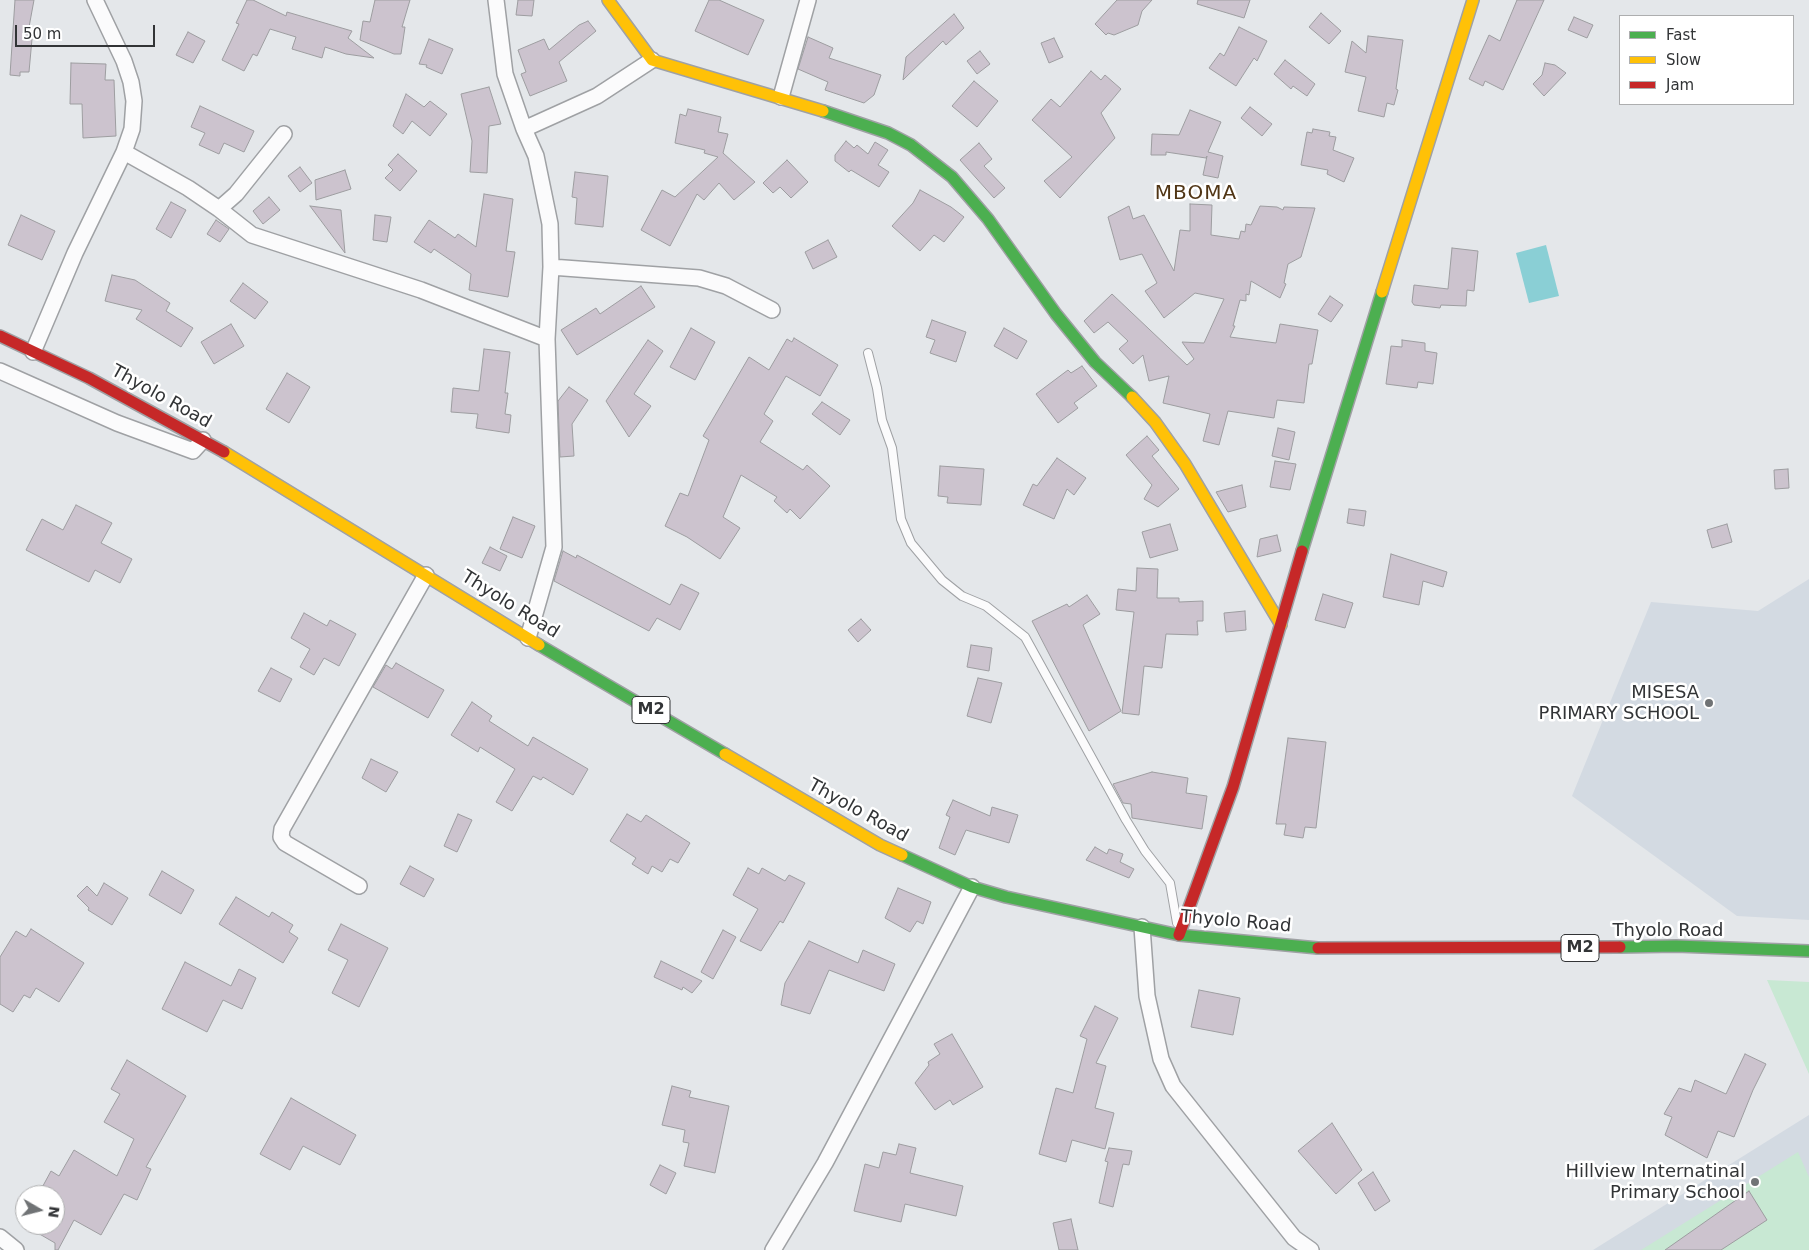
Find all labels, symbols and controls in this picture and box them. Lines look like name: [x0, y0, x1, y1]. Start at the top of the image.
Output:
scale bar: [18, 15, 158, 47]
legend: [1619, 15, 1794, 105]
text: 50 m: [23, 25, 61, 43]
text: Fast: [1666, 26, 1696, 44]
text: Slow: [1666, 51, 1701, 69]
text: Jam: [1666, 76, 1694, 94]
district label: MBOMA: [1154, 182, 1238, 206]
street label: Thyolo Road: [107, 361, 215, 433]
street label: Thyolo Road: [457, 566, 563, 644]
place label: MISESA PRIMARY SCHOOL: [1539, 682, 1699, 724]
road number: M2: [632, 696, 670, 724]
marker: MISESA PRIMARY SCHOOL: [1703, 697, 1715, 709]
street label: Thyolo Road: [804, 775, 912, 847]
street label: Thyolo Road: [1180, 906, 1292, 938]
street label: Thyolo Road: [1613, 920, 1723, 942]
road number: M2: [1561, 934, 1599, 961]
place label: Hillview Internatinal Primary School: [1565, 1161, 1745, 1204]
marker: Hillview Internatinal Primary School: [1749, 1176, 1761, 1188]
north arrow: [15, 1185, 65, 1235]
text: N: [45, 1205, 63, 1219]

